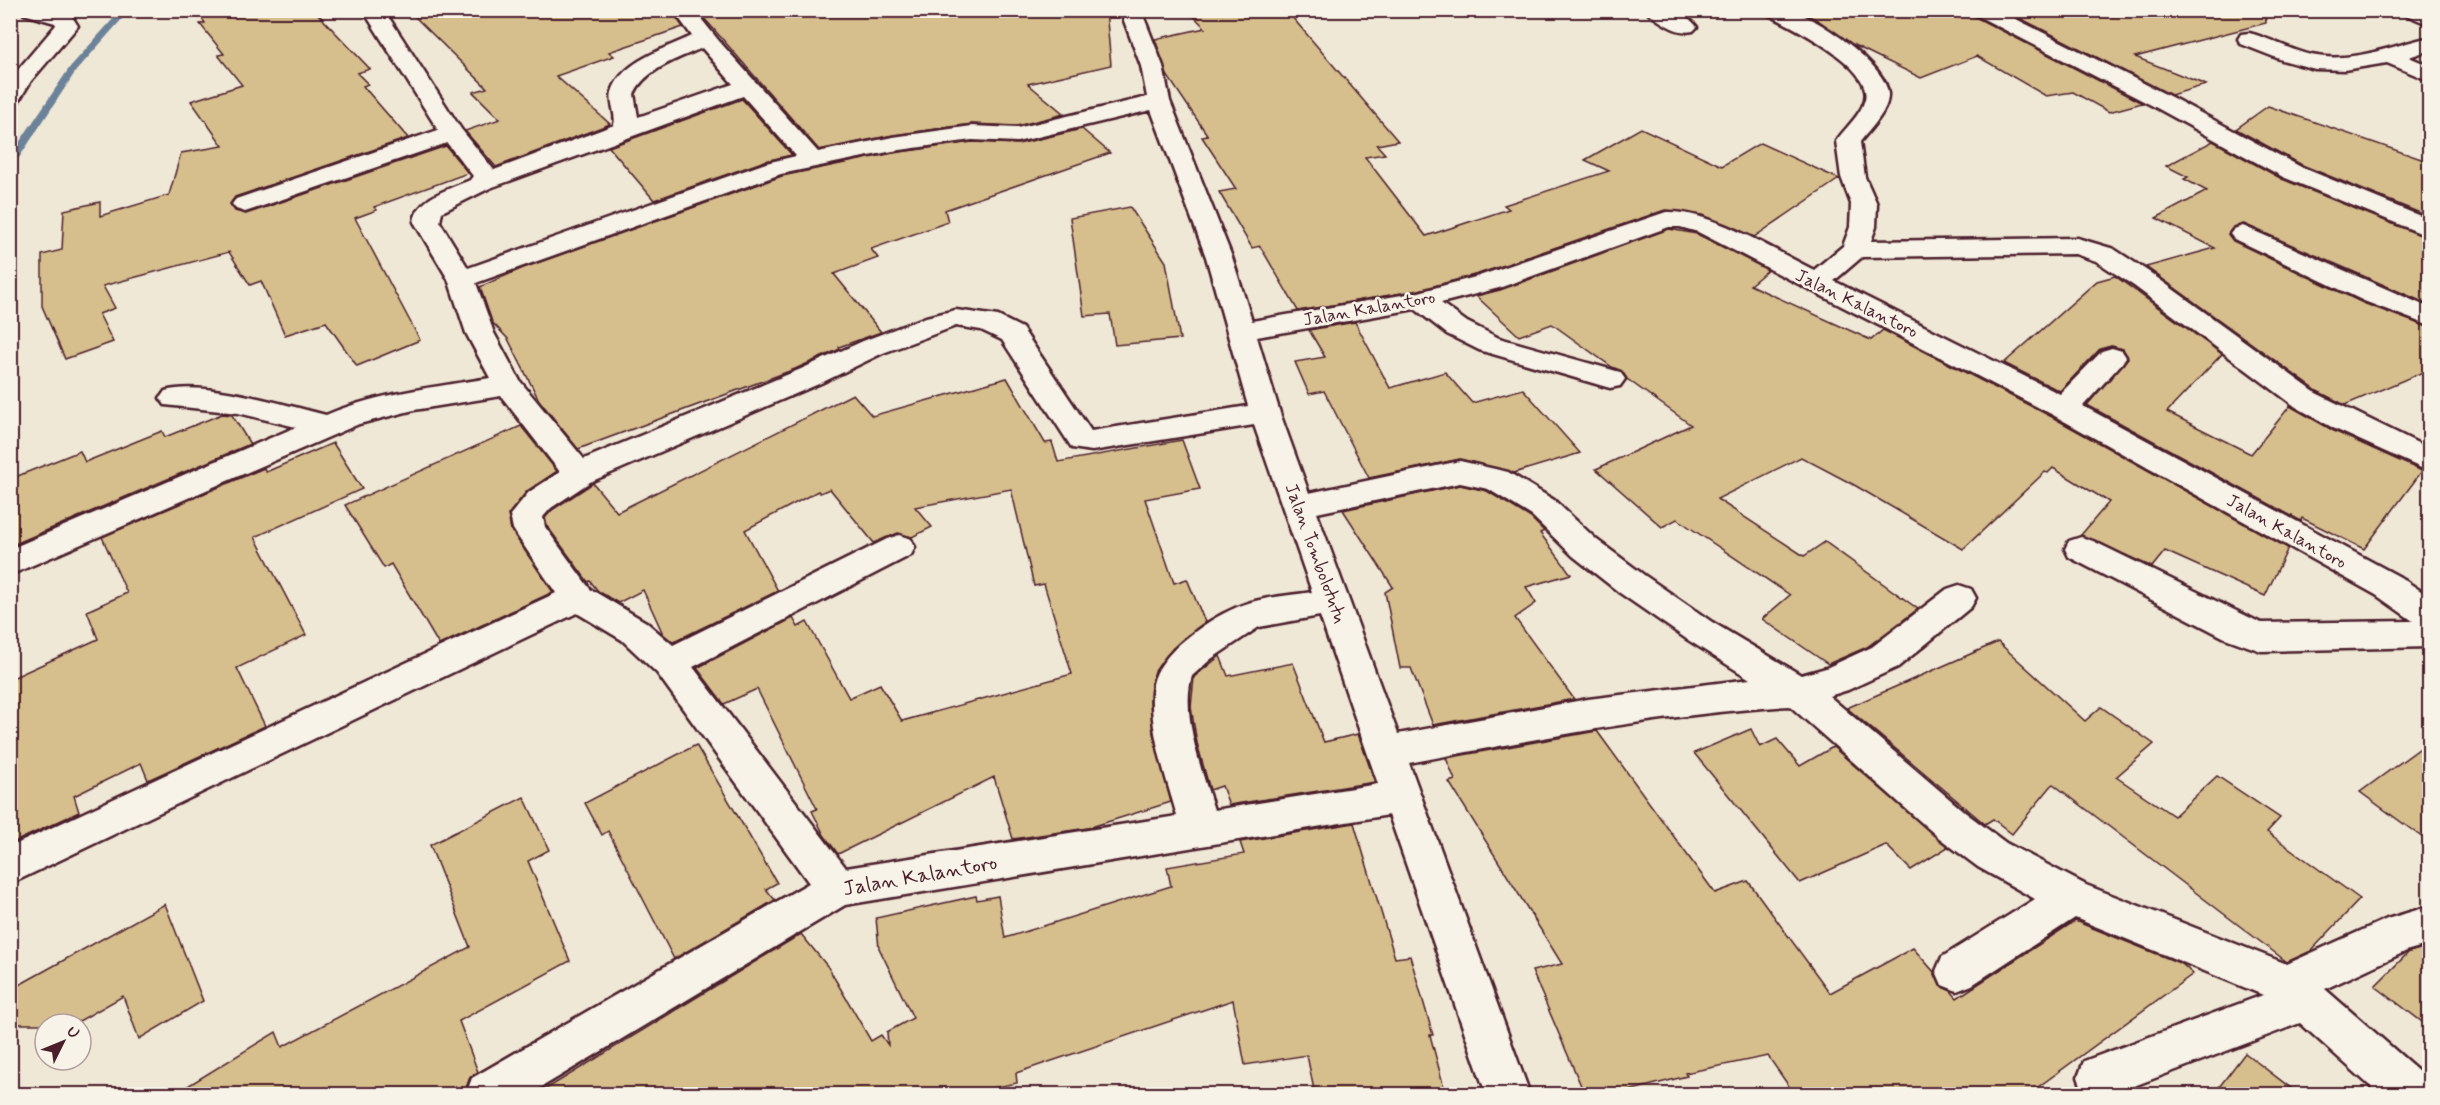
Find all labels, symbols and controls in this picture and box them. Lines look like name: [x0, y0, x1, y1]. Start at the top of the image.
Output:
street label: Jalan Kalantoro: [1791, 264, 1922, 344]
street label: Jalan Kalantoro: [1301, 286, 1437, 332]
street label: Jalan Tombolotutu: [1279, 480, 1351, 626]
street label: Jalan Kalantoro: [2222, 489, 2351, 575]
street label: Jalan Kalantoro: [841, 849, 999, 903]
north arrow: [33, 1012, 93, 1072]
text: U: [62, 1022, 84, 1044]

